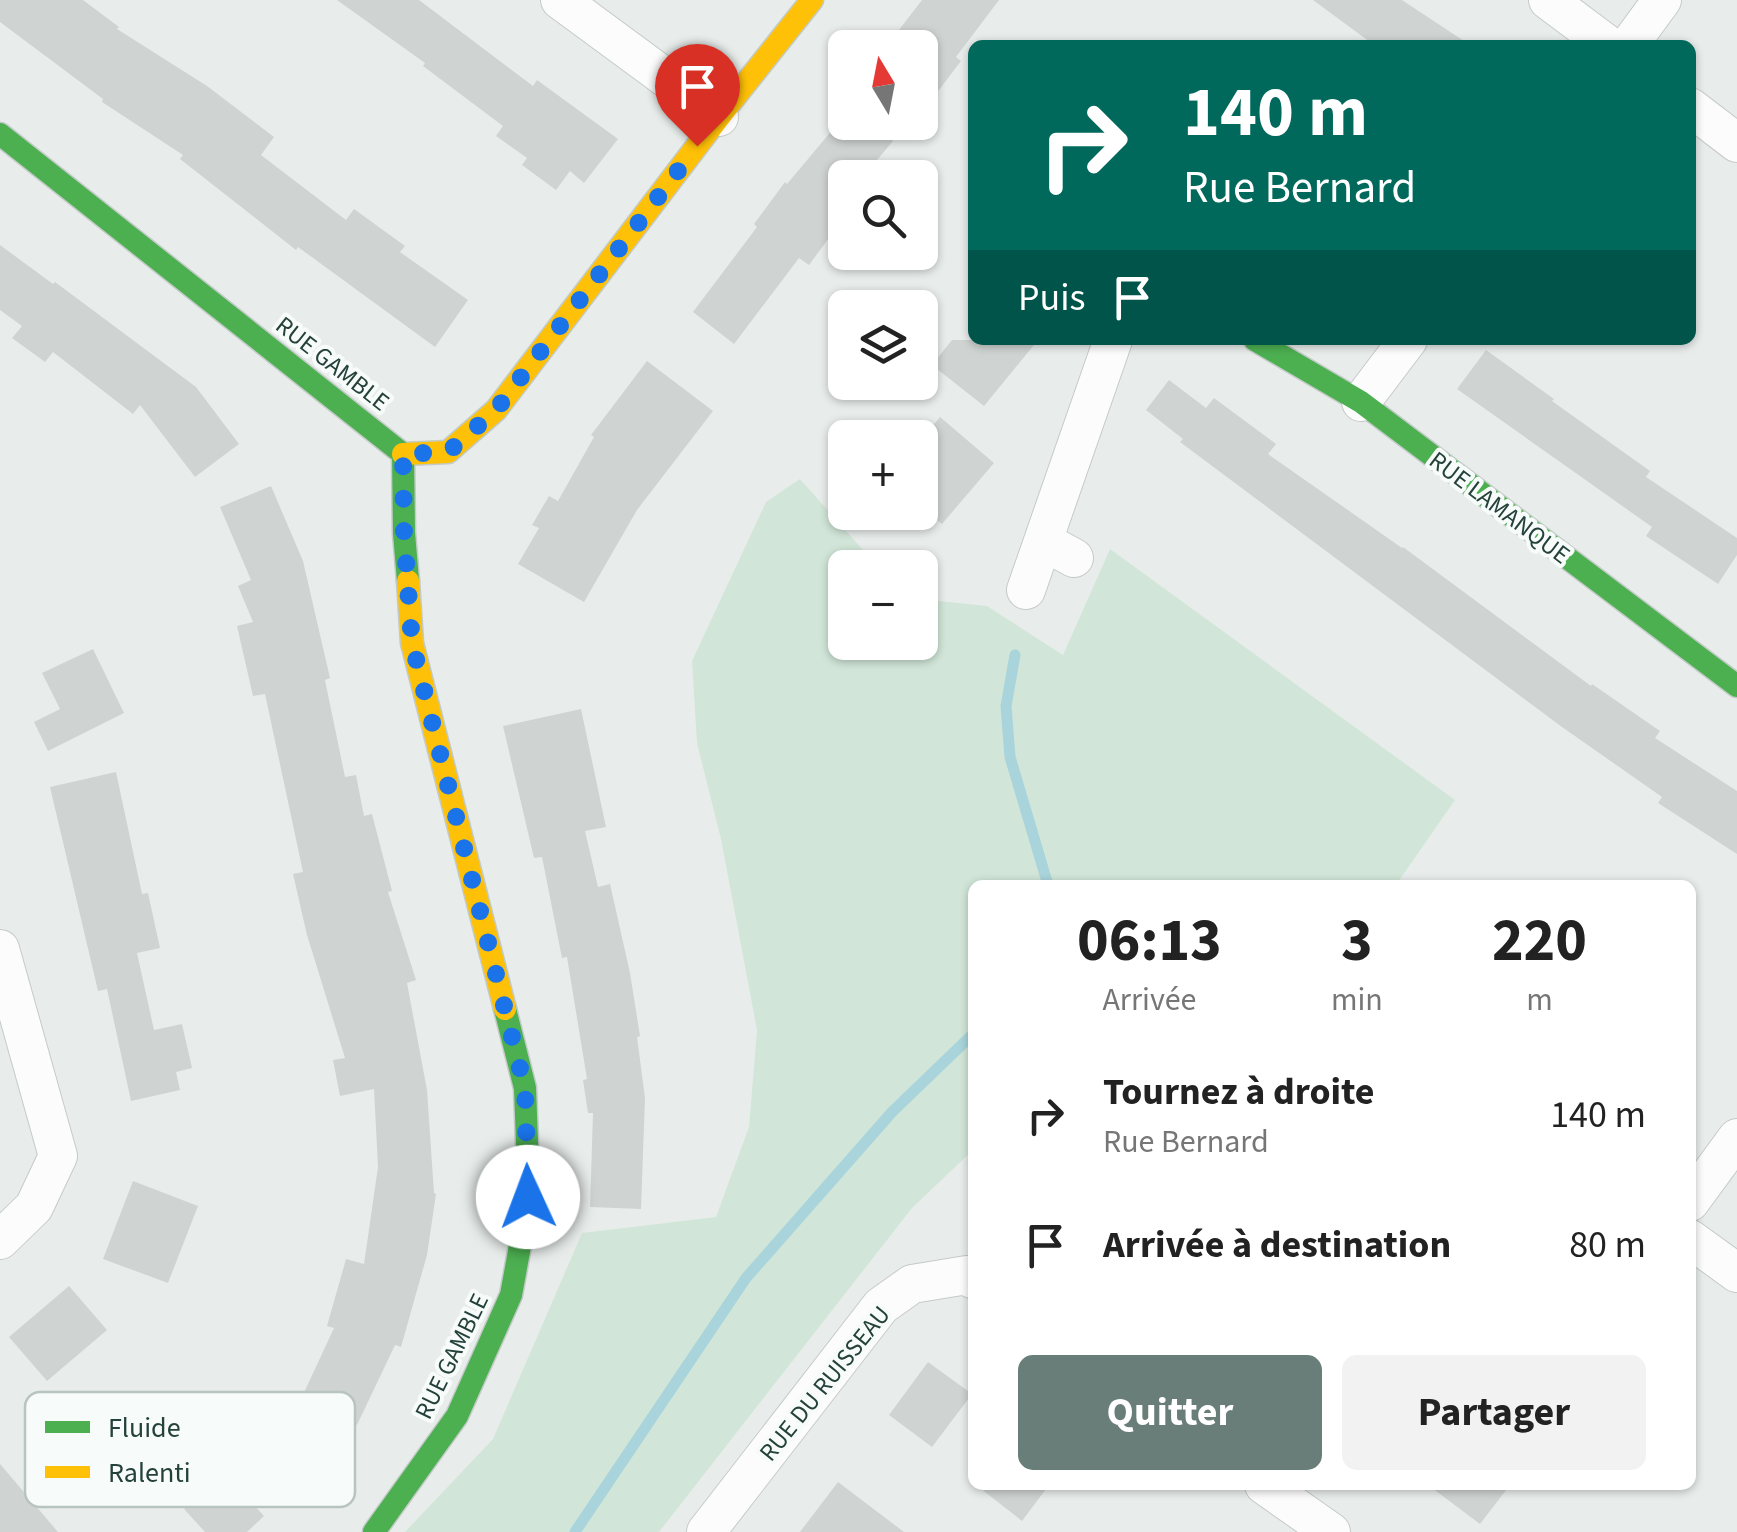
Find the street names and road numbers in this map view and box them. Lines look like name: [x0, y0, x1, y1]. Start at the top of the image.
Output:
street label: RUE GAMBLE: [268, 308, 397, 420]
street label: RUE LAMANQUE: [1421, 443, 1577, 573]
street label: RUE GAMBLE: [406, 1288, 498, 1425]
street label: RUE DU RUISSEAU: [751, 1298, 899, 1469]

